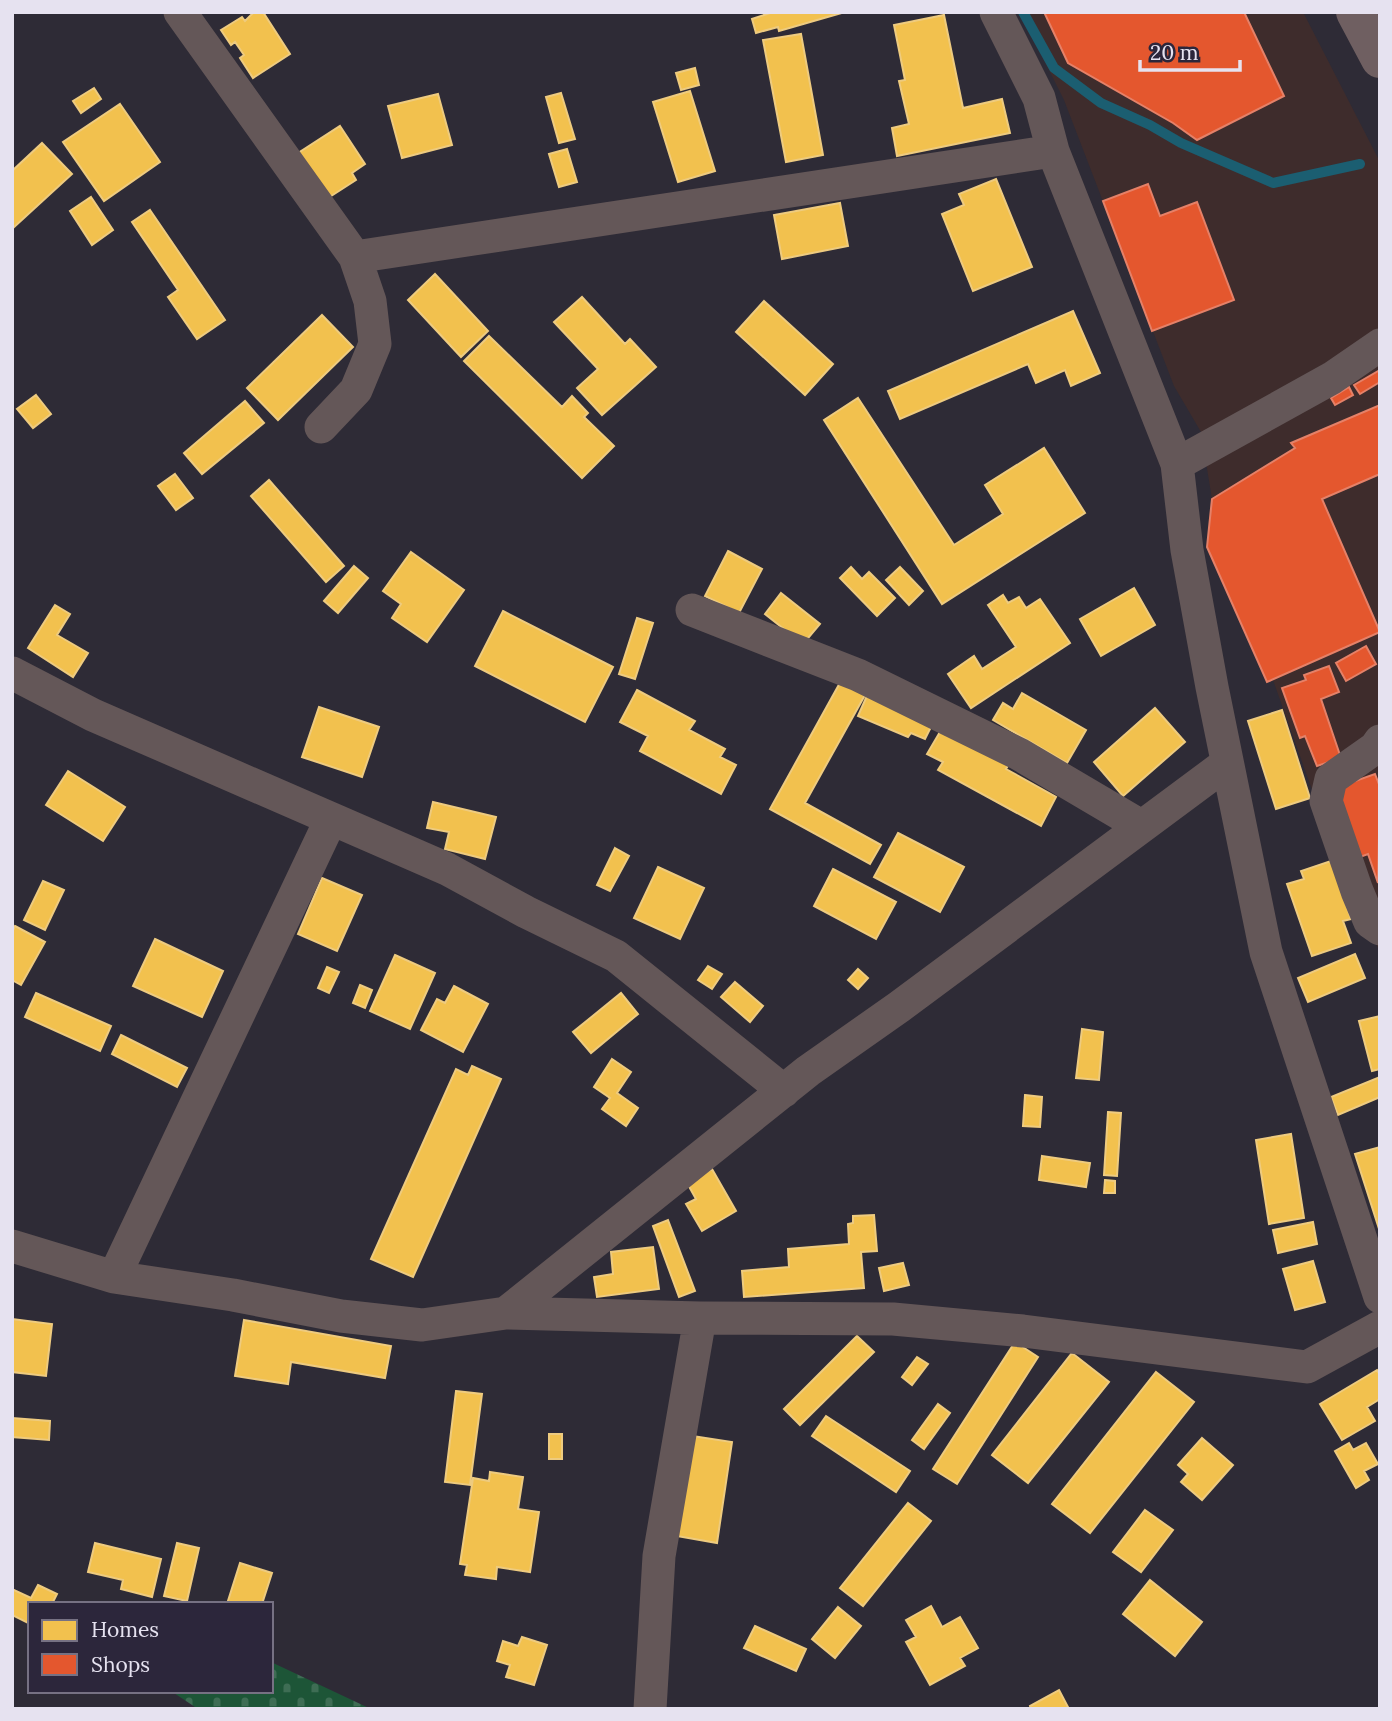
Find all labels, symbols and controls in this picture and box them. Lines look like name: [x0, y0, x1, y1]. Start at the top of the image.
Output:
scale bar: [1140, 28, 1240, 72]
text: 20 m: [1150, 39, 1199, 66]
legend: [28, 1602, 273, 1693]
text: Homes: [91, 1616, 159, 1643]
text: Shops: [91, 1651, 150, 1678]

